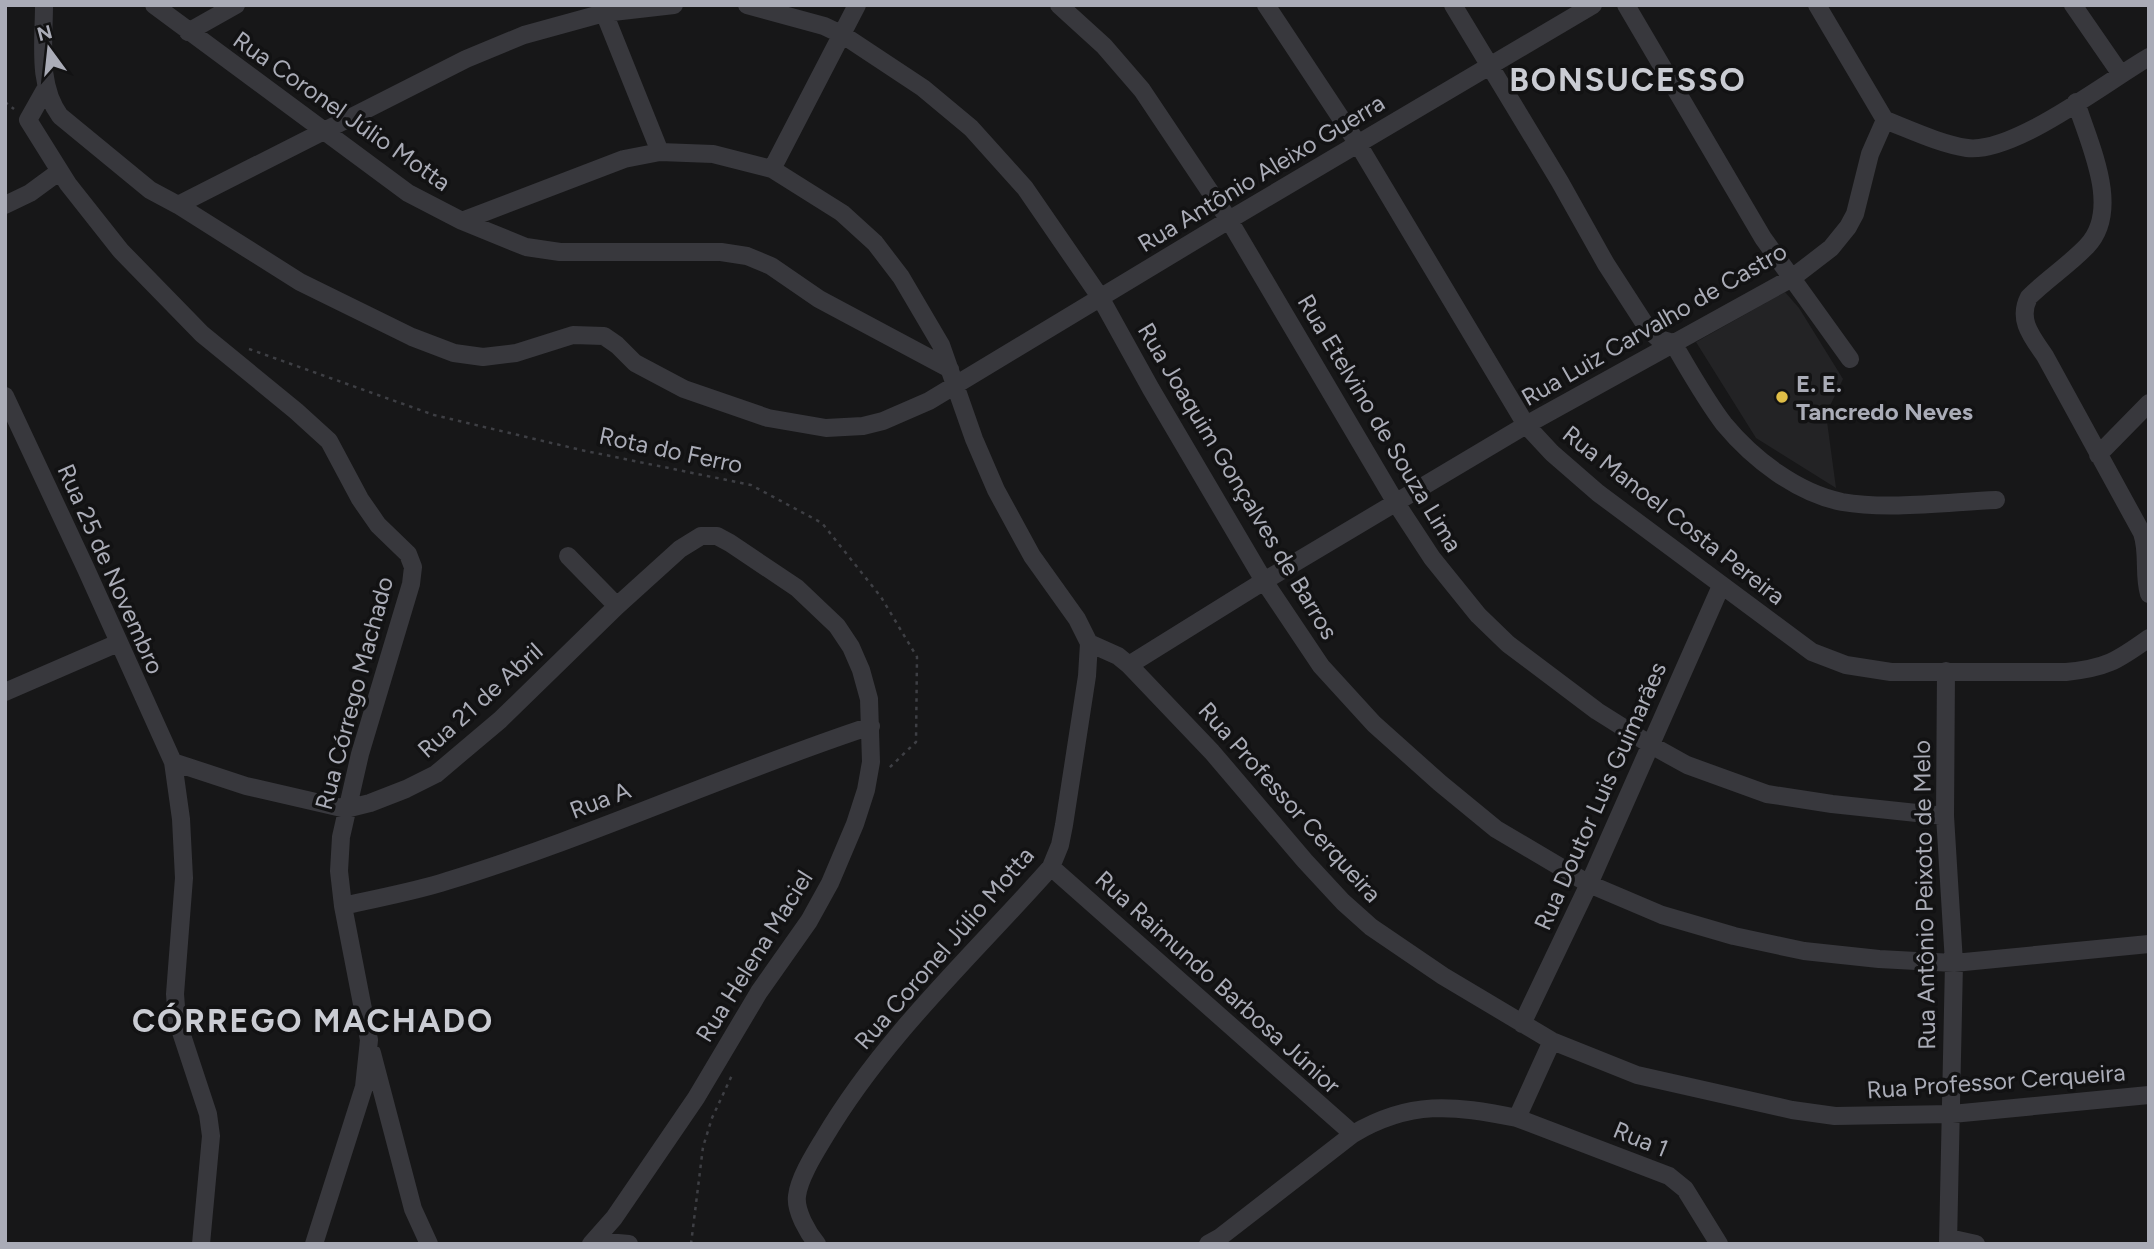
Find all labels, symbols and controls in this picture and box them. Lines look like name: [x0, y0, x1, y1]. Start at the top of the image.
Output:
north arrow: [14, 14, 84, 84]
text: N: [35, 20, 55, 46]
street label: Rua Coronel Júlio Motta: [228, 25, 456, 197]
district label: BONSUCESSO: [1509, 61, 1747, 99]
street label: Rua Antônio Aleixo Guerra: [1132, 88, 1390, 258]
street label: Rua Luiz Carvalho de Castro: [1516, 236, 1792, 412]
street label: Rua Etelvino de Souza Lima: [1292, 289, 1468, 557]
street label: Rua Joaquim Gonçalves de Barros: [1132, 317, 1344, 645]
place label: E. E. Tancredo Neves: [1796, 369, 1973, 426]
marker: E. E. Tancredo Neves: [1774, 389, 1790, 405]
street label: Rua Manoel Costa Pereira: [1557, 419, 1791, 611]
street label: Rota do Ferro: [596, 421, 746, 479]
street label: Rua 25 de Novembro: [52, 459, 170, 679]
street label: Rua Córrego Machado: [309, 573, 399, 813]
street label: Rua 21 de Abril: [412, 636, 548, 764]
street label: Rua Doutor Luis Guimarães: [1528, 657, 1672, 935]
street label: Rua Professor Cerqueira: [1192, 696, 1388, 908]
street label: Rua Antônio Peixoto de Melo: [1907, 740, 1941, 1050]
street label: Rua A: [565, 775, 635, 825]
street label: Rua Coronel Júlio Motta: [848, 841, 1040, 1055]
street label: Rua Raimundo Barbosa Júnior: [1090, 864, 1346, 1100]
street label: Rua Helena Maciel: [689, 865, 819, 1047]
district label: CÓRREGO MACHADO: [132, 1002, 494, 1040]
street label: Rua Professor Cerqueira: [1866, 1057, 2126, 1105]
street label: Rua 1: [1609, 1115, 1673, 1163]

